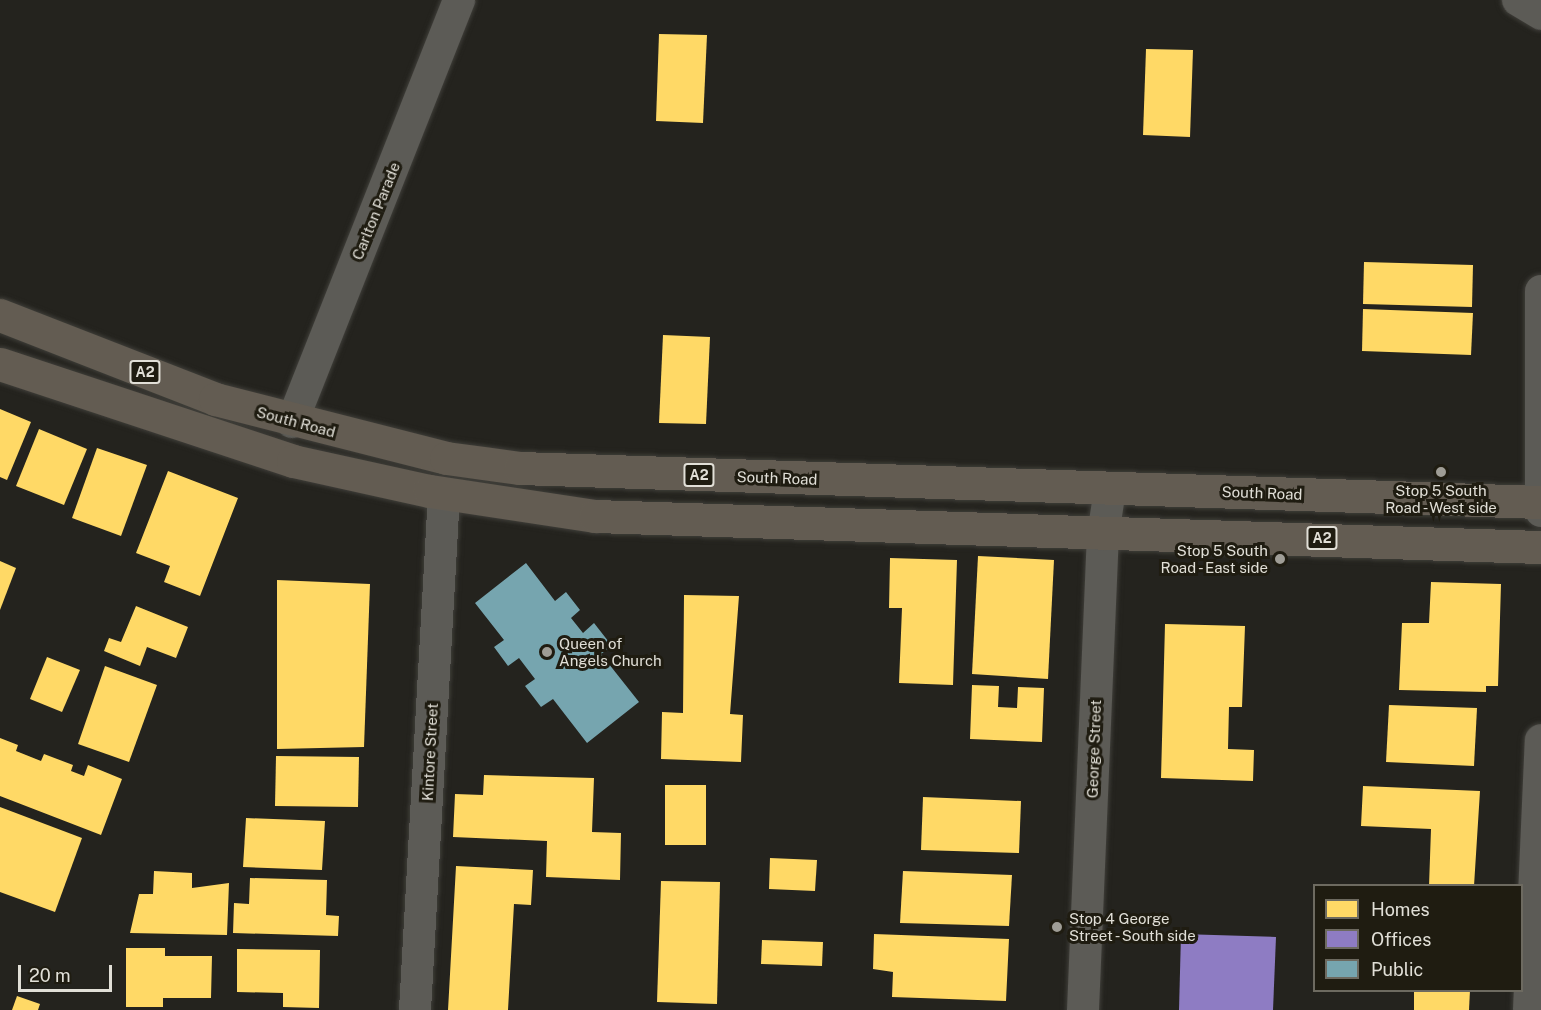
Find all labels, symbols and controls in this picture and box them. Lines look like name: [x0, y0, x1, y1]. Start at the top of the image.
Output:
street label: Carlton Parade: [348, 160, 404, 262]
road number: A2: [128, 361, 162, 383]
street label: South Road: [255, 403, 337, 441]
road number: A2: [682, 464, 716, 486]
marker: Stop 5 South Road - West side: [1434, 465, 1448, 479]
street label: South Road: [736, 468, 818, 488]
place label: Stop 5 South Road - West side: [1383, 481, 1499, 516]
street label: South Road: [1221, 483, 1303, 503]
road number: A2: [1306, 527, 1338, 549]
place label: Stop 5 South Road - East side: [1156, 541, 1268, 576]
marker: Stop 5 South Road - East side: [1273, 552, 1287, 566]
place label: Queen of Angels Church: [559, 634, 662, 669]
marker: Queen of Angels Church: [540, 645, 554, 659]
street label: George Street: [1083, 699, 1105, 799]
street label: Kintore Street: [418, 703, 442, 801]
legend: [1313, 884, 1523, 992]
text: Homes: [1371, 899, 1430, 920]
place label: Stop 4 George Street - South side: [1069, 909, 1200, 944]
marker: Stop 4 George Street - South side: [1050, 920, 1064, 934]
text: Offices: [1371, 929, 1431, 950]
scale bar: [21, 953, 116, 991]
text: Public: [1371, 959, 1423, 980]
text: 20 m: [29, 965, 71, 986]

